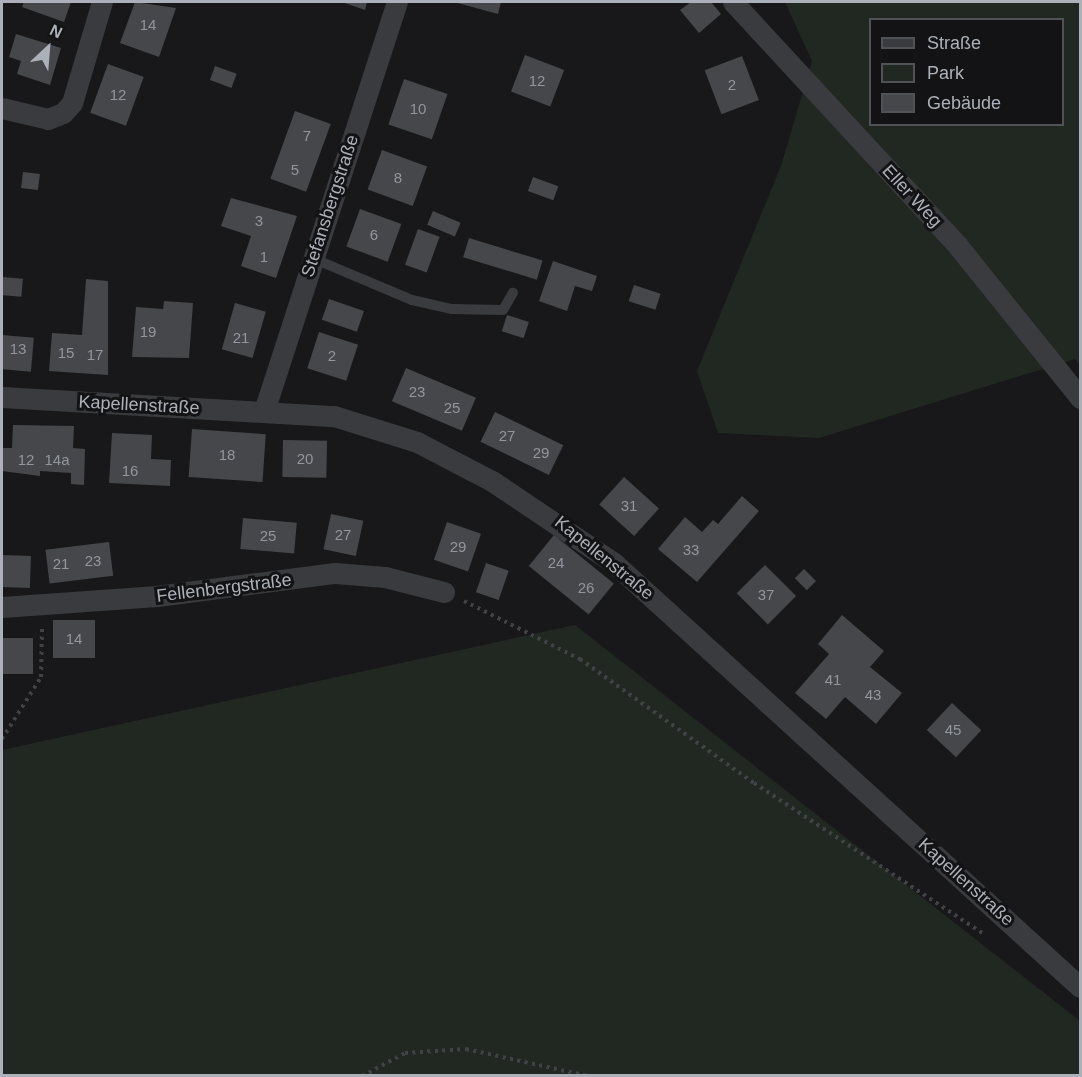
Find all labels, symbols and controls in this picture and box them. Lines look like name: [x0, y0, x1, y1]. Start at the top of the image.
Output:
house number: 14: [140, 16, 156, 34]
north arrow: [18, 18, 78, 78]
legend: [869, 18, 1064, 126]
text: N: [47, 21, 65, 42]
text: Straße: [927, 33, 981, 53]
text: Park: [927, 63, 964, 83]
house number: 12: [529, 72, 545, 90]
house number: 2: [728, 76, 736, 94]
house number: 12: [110, 86, 126, 104]
text: Gebäude: [927, 93, 1001, 113]
house number: 10: [410, 100, 426, 118]
house number: 7: [303, 127, 311, 145]
street label: Stefansbergstraße: [297, 132, 363, 280]
street label: Eller Weg: [878, 160, 946, 232]
house number: 5: [291, 161, 299, 179]
house number: 8: [394, 169, 402, 187]
house number: 3: [255, 212, 263, 230]
house number: 6: [370, 226, 378, 244]
house number: 1: [260, 248, 268, 266]
house number: 19: [140, 323, 156, 341]
house number: 21: [233, 329, 249, 347]
house number: 13: [10, 340, 26, 358]
house number: 15: [58, 344, 74, 362]
house number: 17: [87, 346, 103, 364]
house number: 2: [328, 347, 336, 365]
house number: 23: [409, 383, 425, 401]
street label: Kapellenstraße: [78, 391, 200, 419]
house number: 25: [444, 399, 460, 417]
house number: 27: [499, 427, 515, 445]
house number: 29: [533, 444, 549, 462]
house number: 18: [219, 446, 235, 464]
house number: 20: [297, 450, 313, 468]
house number: 12: [18, 451, 34, 469]
house number: 14a: [44, 451, 70, 469]
house number: 16: [122, 462, 138, 480]
house number: 31: [621, 497, 637, 515]
street label: Kapellenstraße: [550, 512, 658, 604]
house number: 27: [335, 526, 351, 544]
house number: 25: [260, 527, 276, 545]
house number: 29: [450, 538, 466, 556]
house number: 33: [683, 541, 699, 559]
house number: 23: [85, 552, 101, 570]
house number: 24: [548, 554, 564, 572]
house number: 21: [53, 555, 69, 573]
street label: Fellenbergstraße: [155, 569, 293, 607]
house number: 26: [578, 579, 594, 597]
house number: 37: [758, 586, 774, 604]
house number: 14: [66, 630, 82, 648]
house number: 41: [825, 671, 841, 689]
house number: 43: [865, 686, 881, 704]
house number: 45: [945, 721, 961, 739]
street label: Kapellenstraße: [914, 833, 1018, 931]

